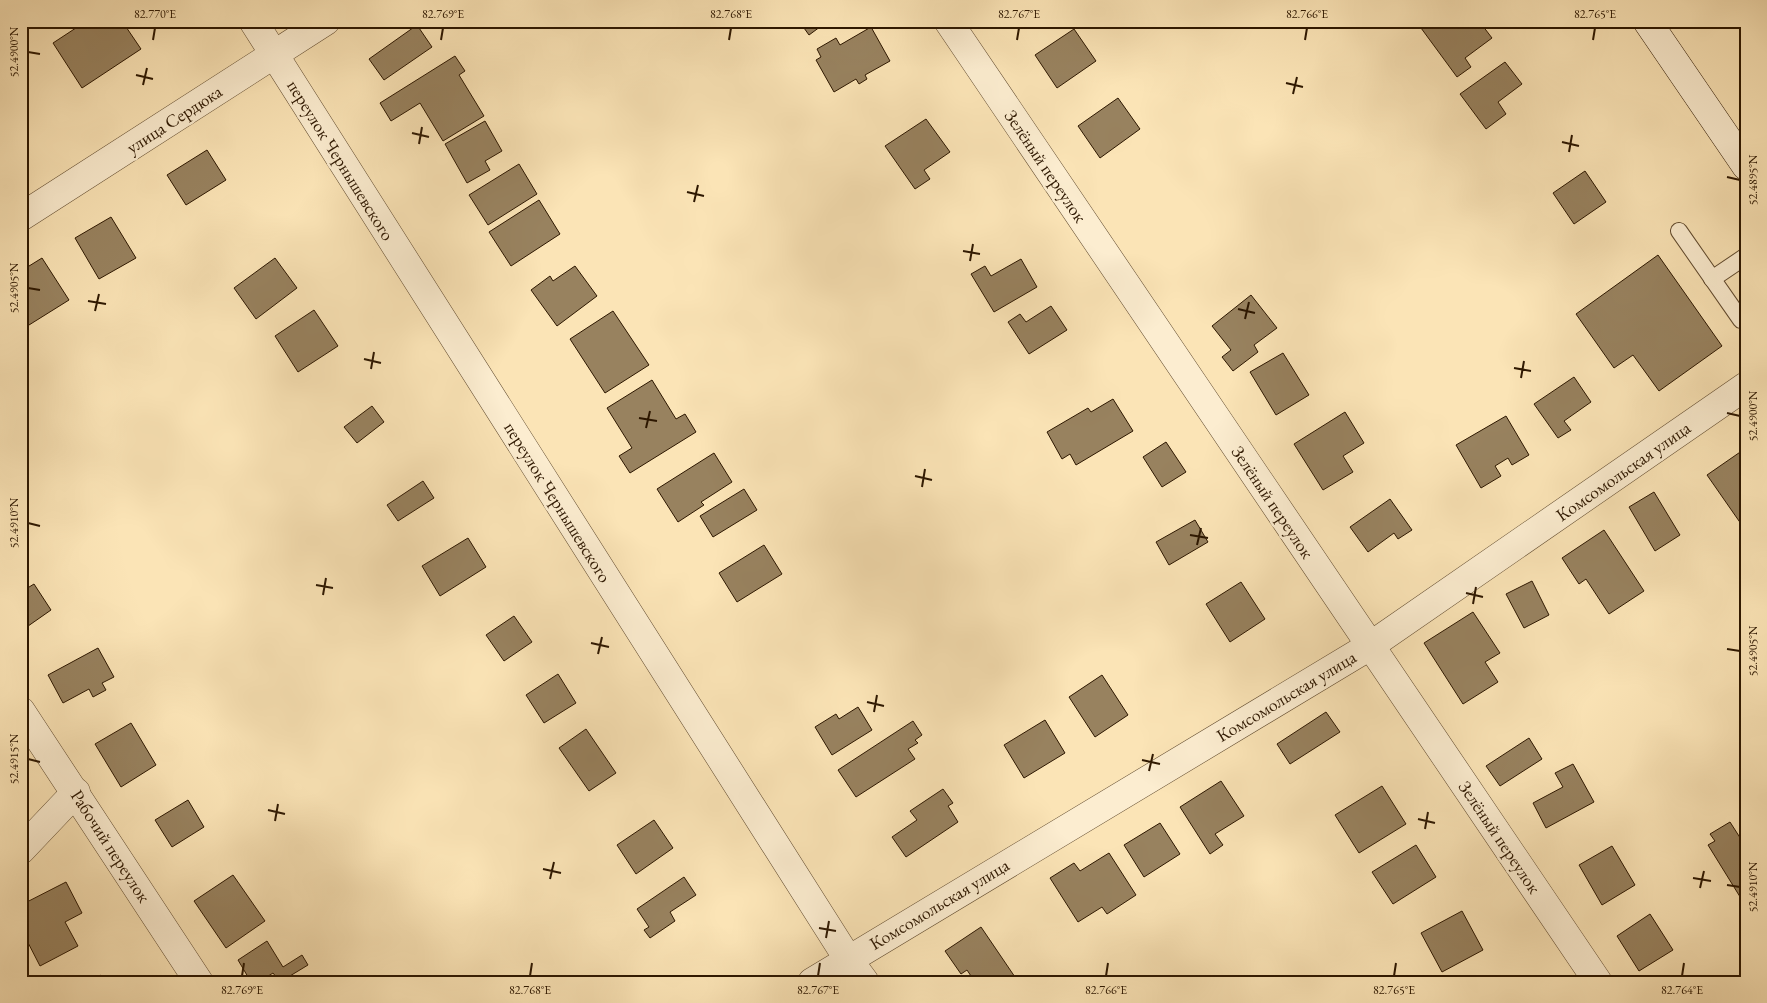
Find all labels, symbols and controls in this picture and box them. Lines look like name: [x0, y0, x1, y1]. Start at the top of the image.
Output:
text: 82.770°E: [134, 6, 176, 22]
text: 82.769°E: [422, 6, 464, 22]
text: 82.768°E: [710, 6, 752, 22]
text: 82.767°E: [998, 6, 1040, 22]
text: 82.766°E: [1286, 6, 1328, 22]
text: 82.765°E: [1574, 6, 1616, 22]
text: 52.4900°N: [6, 26, 22, 77]
street label: переулок Чернышевского: [282, 75, 400, 245]
street label: улица Сердюка: [122, 79, 227, 159]
street label: Зелёный переулок: [1000, 105, 1092, 227]
text: 52.4895°N: [1745, 154, 1761, 205]
text: 52.4905°N: [6, 262, 22, 313]
text: 52.4900°N: [1745, 390, 1761, 441]
street label: Комсомольская улица: [1551, 415, 1695, 526]
street label: переулок Чернышевского: [499, 417, 617, 587]
street label: Зелёный переулок: [1227, 441, 1319, 563]
text: 52.4910°N: [6, 497, 22, 548]
text: 52.4905°N: [1745, 625, 1761, 676]
street label: Комсомольская улица: [1212, 645, 1361, 747]
text: 52.4915°N: [6, 733, 22, 784]
street label: Зелёный переулок: [1454, 776, 1546, 898]
street label: Рабочий переулок: [66, 785, 156, 907]
street label: Комсомольская улица: [865, 853, 1014, 955]
text: 52.4910°N: [1745, 861, 1761, 912]
text: 82.769°E: [221, 982, 263, 998]
text: 82.768°E: [509, 982, 551, 998]
text: 82.767°E: [797, 982, 839, 998]
text: 82.766°E: [1085, 982, 1127, 998]
text: 82.765°E: [1373, 982, 1415, 998]
text: 82.764°E: [1661, 982, 1703, 998]

